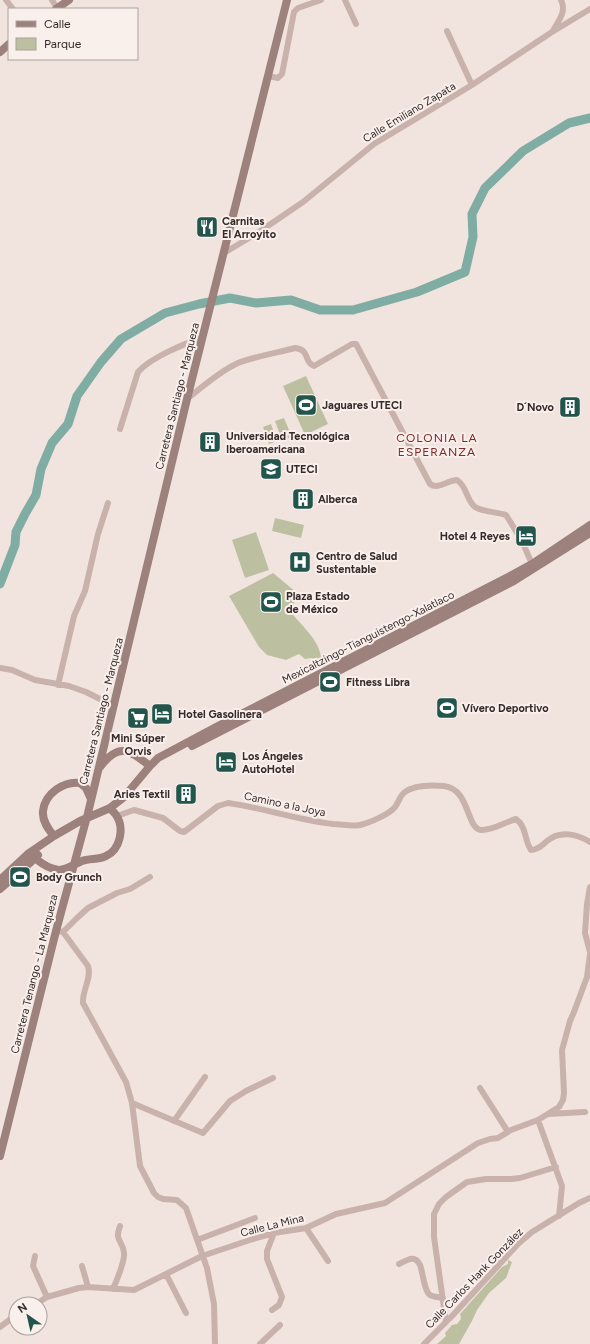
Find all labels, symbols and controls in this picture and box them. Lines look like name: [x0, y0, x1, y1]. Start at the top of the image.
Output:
legend: [8, 8, 138, 60]
text: Calle: [44, 17, 71, 31]
text: Parque: [44, 37, 82, 51]
street label: Calle Emiliano Zapata: [361, 80, 458, 145]
restaurant icon: Carnitas El Arroyito: [194, 214, 220, 240]
place label: Carnitas El Arroyito: [222, 215, 277, 241]
street label: Carretera Santiago - Marqueza: [153, 321, 202, 471]
sports icon: Jaguares UTECI: [293, 392, 319, 418]
building icon: D´Novo: [557, 394, 583, 420]
place label: Jaguares UTECI: [322, 399, 402, 412]
place label: D´Novo: [516, 401, 555, 414]
building icon: Universidad Tecnológica Iberoamericana: [197, 429, 223, 455]
place label: Universidad Tecnológica Iberoamericana: [226, 430, 350, 456]
district label: COLONIA LA ESPERANZA: [396, 431, 478, 459]
school or university icon: UTECI: [258, 456, 284, 482]
place label: UTECI: [286, 463, 318, 476]
building icon: Alberca: [290, 486, 316, 512]
place label: Alberca: [318, 493, 357, 506]
hotel icon: Hotel 4 Reyes: [513, 523, 539, 549]
place label: Hotel 4 Reyes: [440, 530, 510, 543]
hospital icon: Centro de Salud Sustentable: [287, 549, 313, 575]
place label: Centro de Salud Sustentable: [316, 550, 397, 576]
street label: Mexicaltzingo-Tianguistengo-Xalatlaco: [280, 588, 457, 687]
sports icon: Plaza Estado de México: [258, 589, 284, 615]
place label: Plaza Estado de México: [286, 590, 350, 616]
street label: Carretera Santiago - Marqueza: [77, 636, 126, 786]
sports icon: Fitness Libra: [317, 669, 343, 695]
place label: Fitness Libra: [346, 676, 410, 689]
sports icon: Vívero Deportivo: [434, 695, 460, 721]
hotel icon: Hotel Gasolinera: [149, 701, 175, 727]
place label: Vívero Deportivo: [462, 702, 549, 715]
supermarket icon: Mini Súper Orvis: [125, 705, 151, 731]
place label: Hotel Gasolinera: [178, 708, 262, 721]
place label: Mini Súper Orvis: [111, 732, 166, 758]
hotel icon: Los Ángeles AutoHotel: [213, 749, 239, 775]
place label: Los Ángeles AutoHotel: [242, 749, 303, 776]
building icon: Aries Textil: [173, 781, 199, 807]
place label: Aries Textil: [114, 788, 170, 801]
street label: Camino a la Joya: [243, 790, 327, 819]
sports icon: Body Grunch: [7, 864, 33, 890]
place label: Body Grunch: [36, 871, 102, 884]
street label: Carretera Tenango - La Marqueza: [8, 893, 61, 1055]
street label: Calle La Mina: [239, 1211, 305, 1240]
street label: Calle Carlos Hank González: [423, 1225, 526, 1331]
north arrow: [8, 1296, 48, 1336]
text: N: [16, 1300, 30, 1316]

